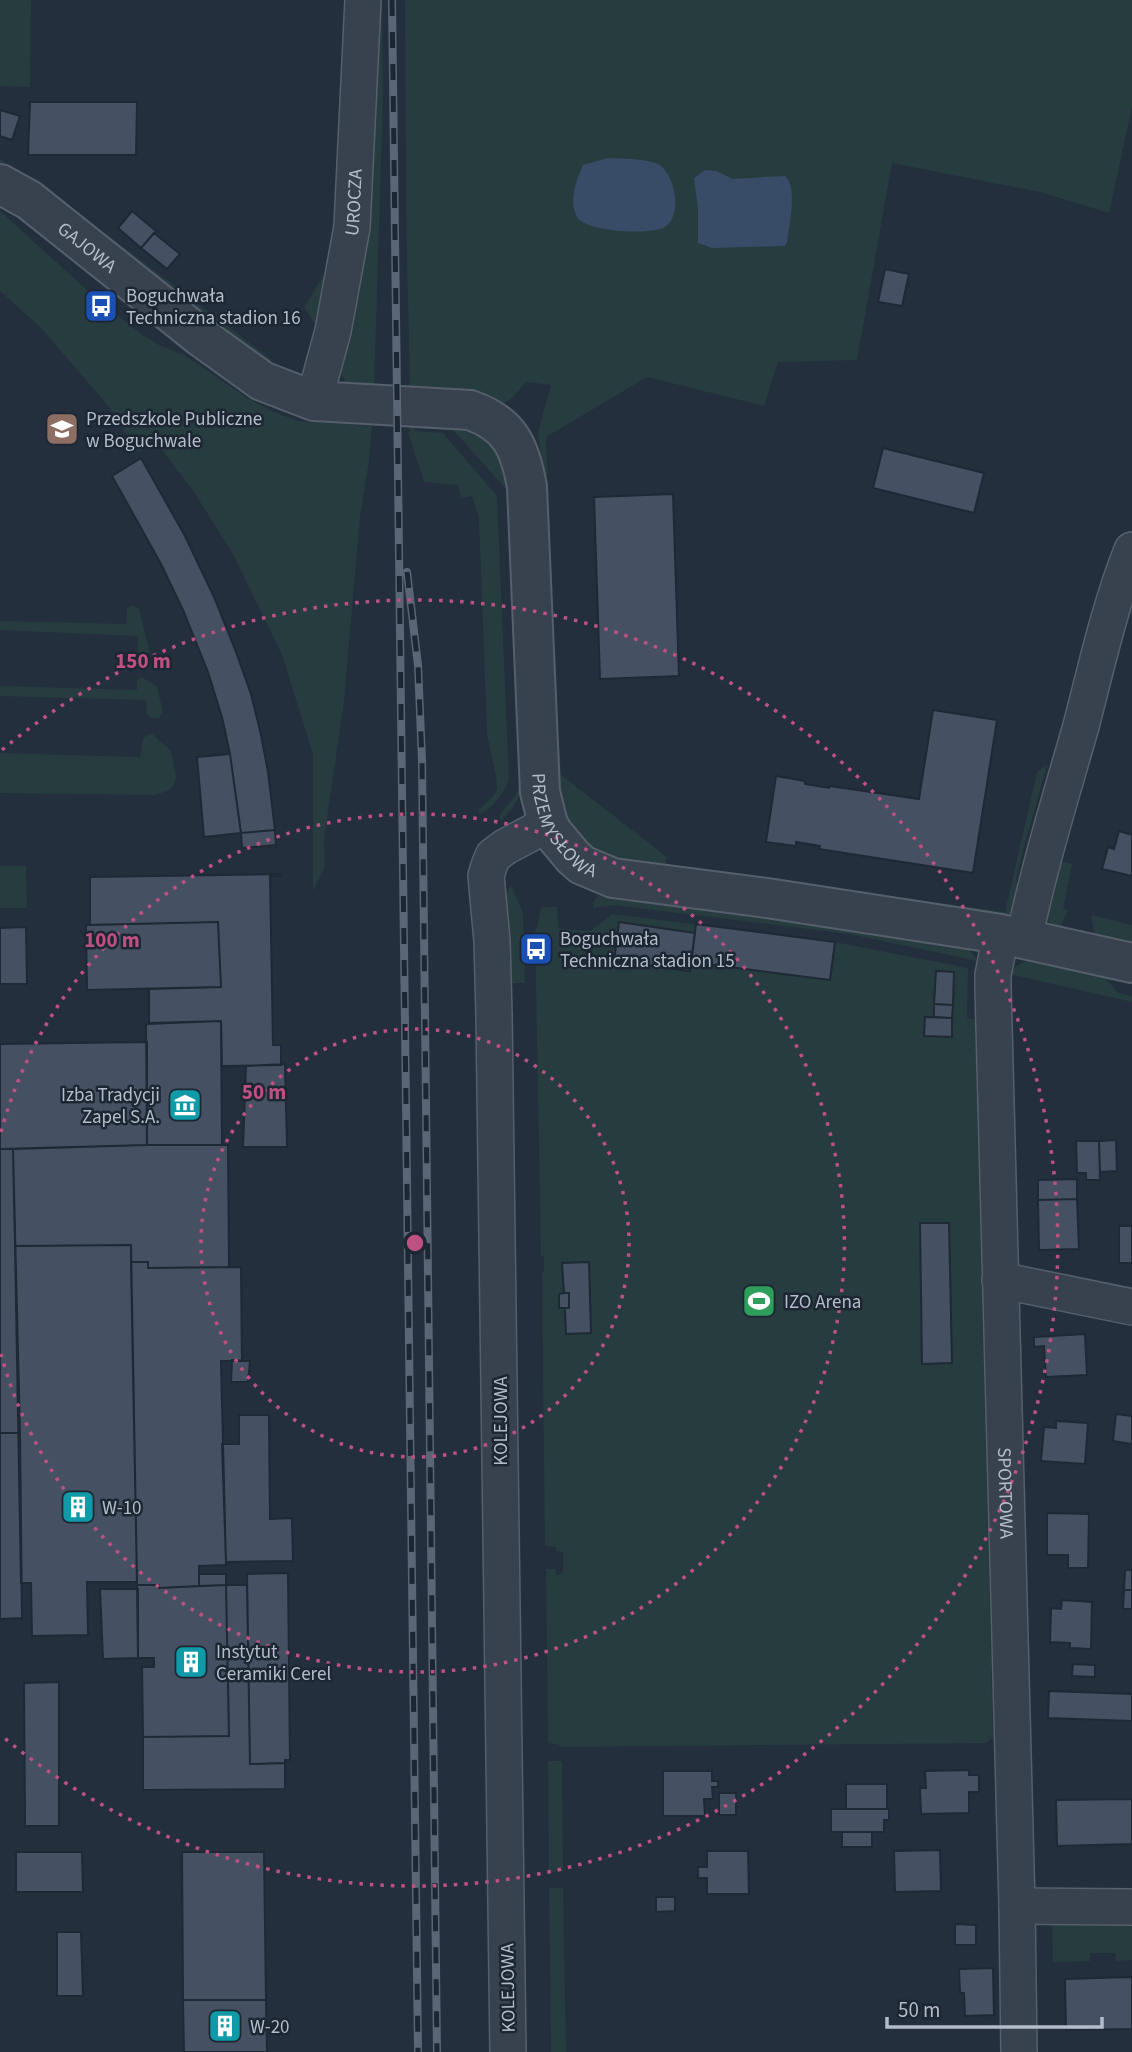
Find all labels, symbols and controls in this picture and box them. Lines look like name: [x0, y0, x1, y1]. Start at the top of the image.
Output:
street label: UROCZA: [339, 168, 370, 238]
street label: GAJOWA: [51, 216, 123, 280]
place label: Boguchwała Techniczna stadion 16: [126, 283, 301, 332]
bus stop icon: Boguchwała Techniczna stadion 16: [82, 287, 120, 325]
place label: Przedszkole Publiczne w Boguchwale: [86, 406, 262, 455]
school or university icon: Przedszkole Publiczne w Boguchwale: [43, 410, 81, 448]
text: 150 m: [115, 646, 171, 676]
street label: PRZEMYSŁOWA: [524, 772, 602, 885]
text: 100 m: [84, 925, 140, 955]
place label: Boguchwała Techniczna stadion 15: [560, 926, 735, 975]
bus stop icon: Boguchwała Techniczna stadion 15: [517, 930, 555, 968]
text: 50 m: [242, 1077, 286, 1107]
place label: Izba Tradycji Zapel S.A.: [61, 1082, 160, 1131]
museum icon: Izba Tradycji Zapel S.A.: [166, 1086, 204, 1124]
centre of rings: [403, 1231, 427, 1255]
sports icon: IZO Arena: [740, 1282, 778, 1320]
place label: IZO Arena: [784, 1289, 861, 1316]
street label: KOLEJOWA: [488, 1376, 515, 1466]
street label: SPORTOWA: [990, 1447, 1019, 1540]
building icon: W-10: [59, 1488, 97, 1526]
place label: W-10: [102, 1495, 142, 1522]
place label: Instytut Ceramiki Cerel: [216, 1639, 331, 1688]
building icon: Instytut Ceramiki Cerel: [172, 1643, 210, 1681]
street label: KOLEJOWA: [494, 1942, 523, 2033]
scale bar: [887, 1986, 1102, 2030]
text: 50 m: [898, 1995, 940, 2025]
building icon: W-20: [206, 2007, 244, 2045]
place label: W-20: [250, 2014, 290, 2041]

